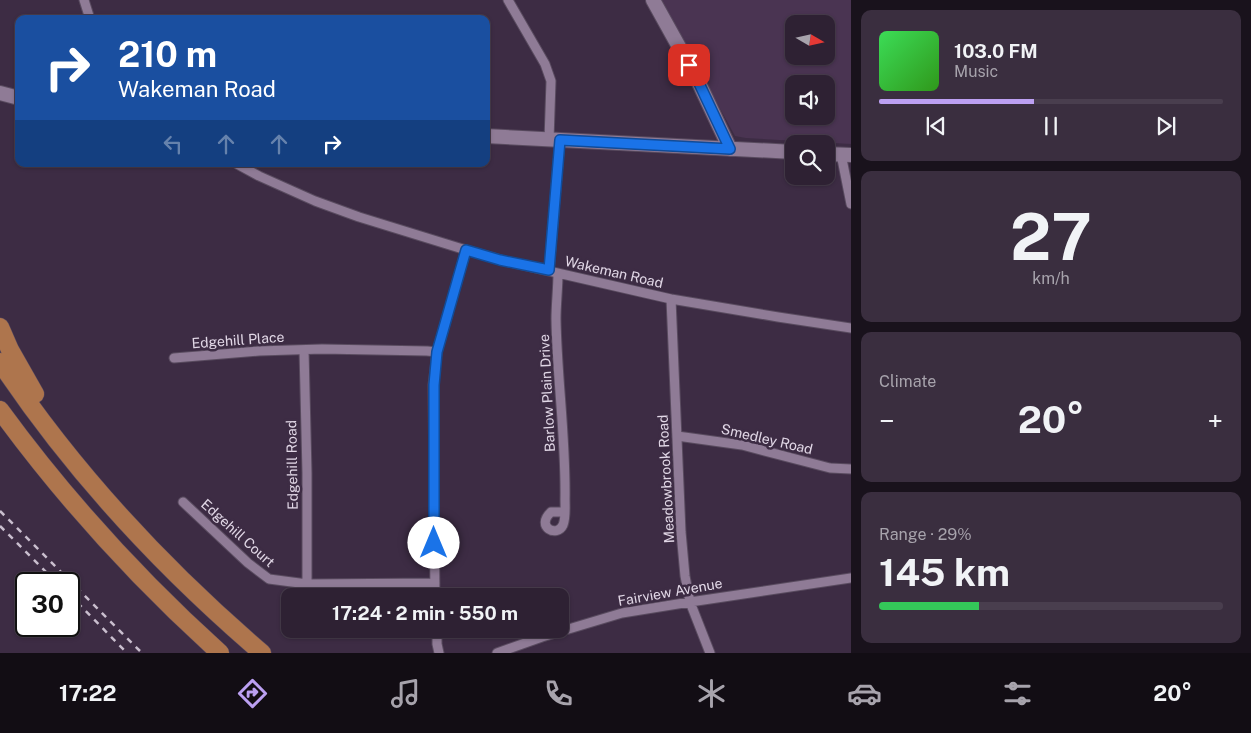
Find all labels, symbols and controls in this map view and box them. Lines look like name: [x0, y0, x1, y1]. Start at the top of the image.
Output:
north arrow: [785, 15, 835, 65]
map controls: [785, 15, 835, 185]
text: 210 m: [118, 34, 217, 75]
icon: right: [35, 35, 100, 100]
text: 103.0 FM: [954, 40, 1038, 62]
pin: [668, 44, 710, 86]
icon: arrive: [675, 51, 703, 79]
text: Music: [954, 62, 998, 81]
button: sound: [785, 75, 835, 125]
text: Wakeman Road: [118, 76, 276, 102]
icon: previous: [922, 112, 950, 140]
icon: pause: [1037, 112, 1065, 140]
icon: next: [1152, 112, 1180, 140]
icon: left: [159, 130, 187, 158]
icon: ahead: [212, 130, 240, 158]
icon: ahead: [265, 130, 293, 158]
icon: right: [318, 130, 346, 158]
button: search: [785, 135, 835, 185]
text: 27: [1010, 198, 1092, 275]
street label: Wakeman Road: [563, 253, 665, 291]
text: km/h: [1032, 269, 1070, 288]
street label: Edgehill Place: [191, 329, 285, 351]
street label: Barlow Plain Drive: [536, 334, 558, 452]
text: Climate: [879, 372, 936, 391]
text: 20°: [1018, 397, 1084, 442]
text: −: [879, 404, 895, 437]
text: +: [1207, 404, 1223, 437]
street label: Meadowbrook Road: [655, 414, 677, 544]
street label: Edgehill Road: [283, 420, 301, 510]
street label: Smedley Road: [720, 421, 814, 457]
street label: Edgehill Court: [198, 496, 278, 570]
position arrow: [407, 516, 459, 568]
text: Range · 29%: [879, 525, 972, 544]
text: 145 km: [879, 550, 1010, 595]
speed limit sign: 30: [15, 572, 80, 637]
street label: Fairview Avenue: [616, 575, 724, 609]
text: 17:24 · 2 min · 550 m: [332, 602, 518, 624]
icon: directions: [235, 676, 270, 711]
icon: music: [388, 676, 423, 711]
icon: phone: [541, 676, 576, 711]
icon: climate: [694, 676, 729, 711]
icon: car: [847, 676, 882, 711]
icon: filters: [1000, 676, 1035, 711]
text: 17:22: [59, 680, 117, 706]
text: 20°: [1153, 680, 1192, 706]

